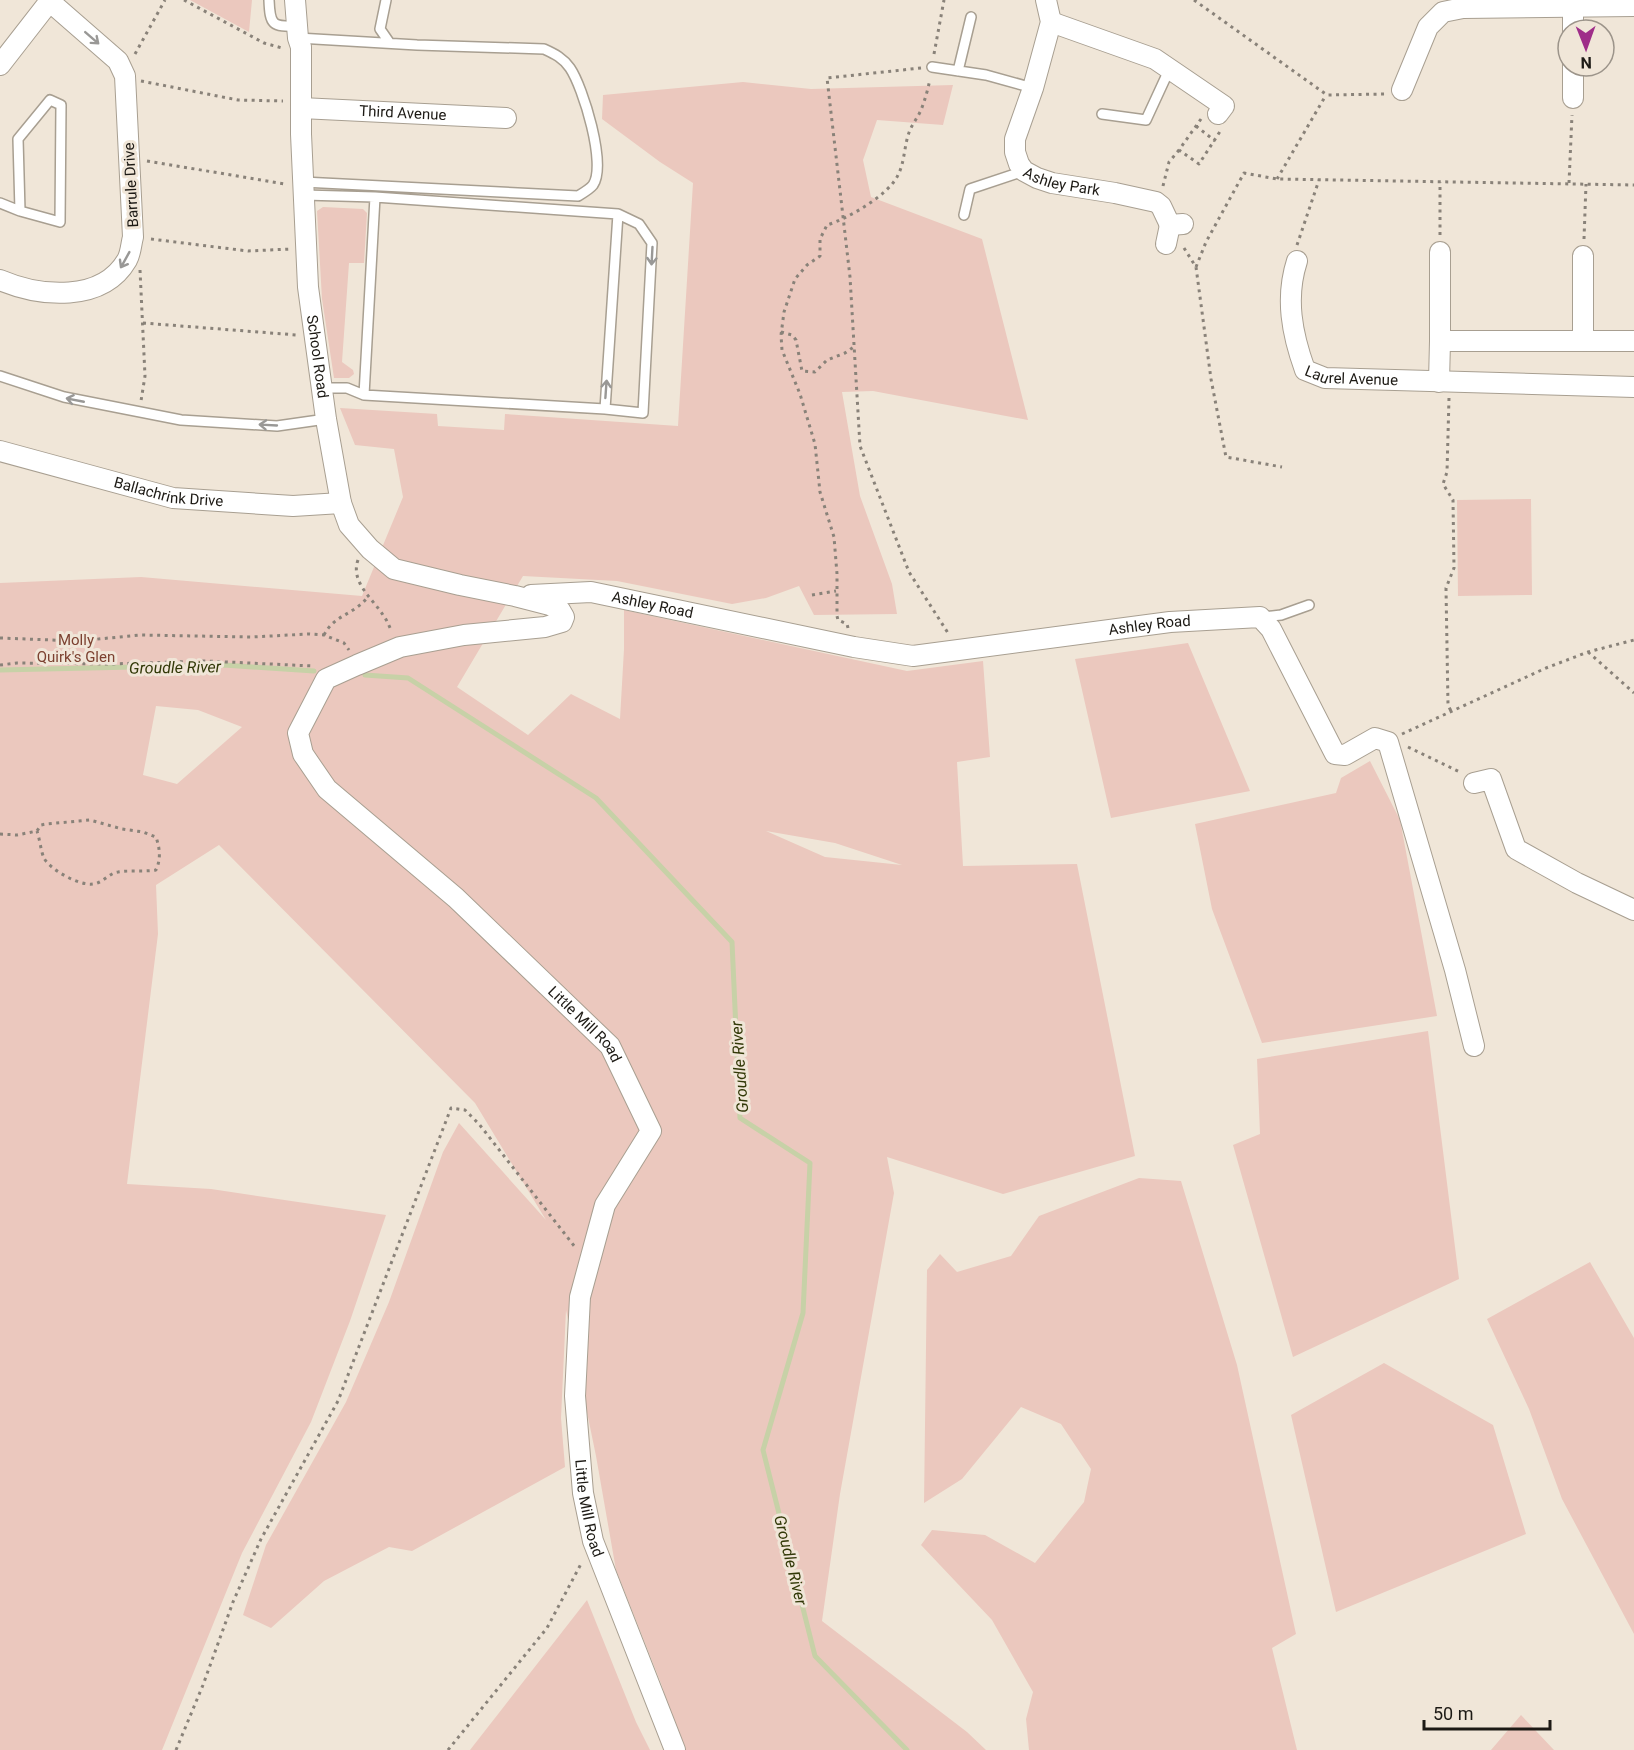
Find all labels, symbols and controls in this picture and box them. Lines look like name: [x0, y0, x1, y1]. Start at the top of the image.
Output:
north arrow: [1556, 18, 1616, 78]
one-way arrow: [84, 32, 100, 45]
text: N: [1580, 53, 1592, 72]
street label: Third Avenue: [359, 102, 447, 124]
street label: Barrule Drive: [120, 142, 142, 228]
street label: Ashley Park: [1020, 163, 1102, 200]
one-way arrow: [646, 245, 657, 265]
one-way arrow: [119, 251, 131, 268]
street label: School Road: [303, 314, 332, 399]
street label: Laurel Avenue: [1302, 362, 1398, 389]
one-way arrow: [601, 379, 612, 399]
one-way arrow: [66, 394, 86, 405]
one-way arrow: [259, 419, 279, 431]
street label: Ballachrink Drive: [112, 473, 224, 510]
street label: Ashley Road: [610, 588, 695, 622]
street label: Ashley Road: [1107, 612, 1191, 639]
park label: Molly Quirk's Glen: [37, 631, 115, 666]
water label: Groudle River: [129, 657, 222, 678]
street label: Little Mill Road: [544, 982, 625, 1065]
water label: Groudle River: [727, 1020, 752, 1114]
street label: Little Mill Road: [571, 1459, 607, 1560]
water label: Groudle River: [770, 1513, 811, 1608]
scale bar: [1424, 1693, 1550, 1731]
text: 50 m: [1433, 1703, 1473, 1724]

